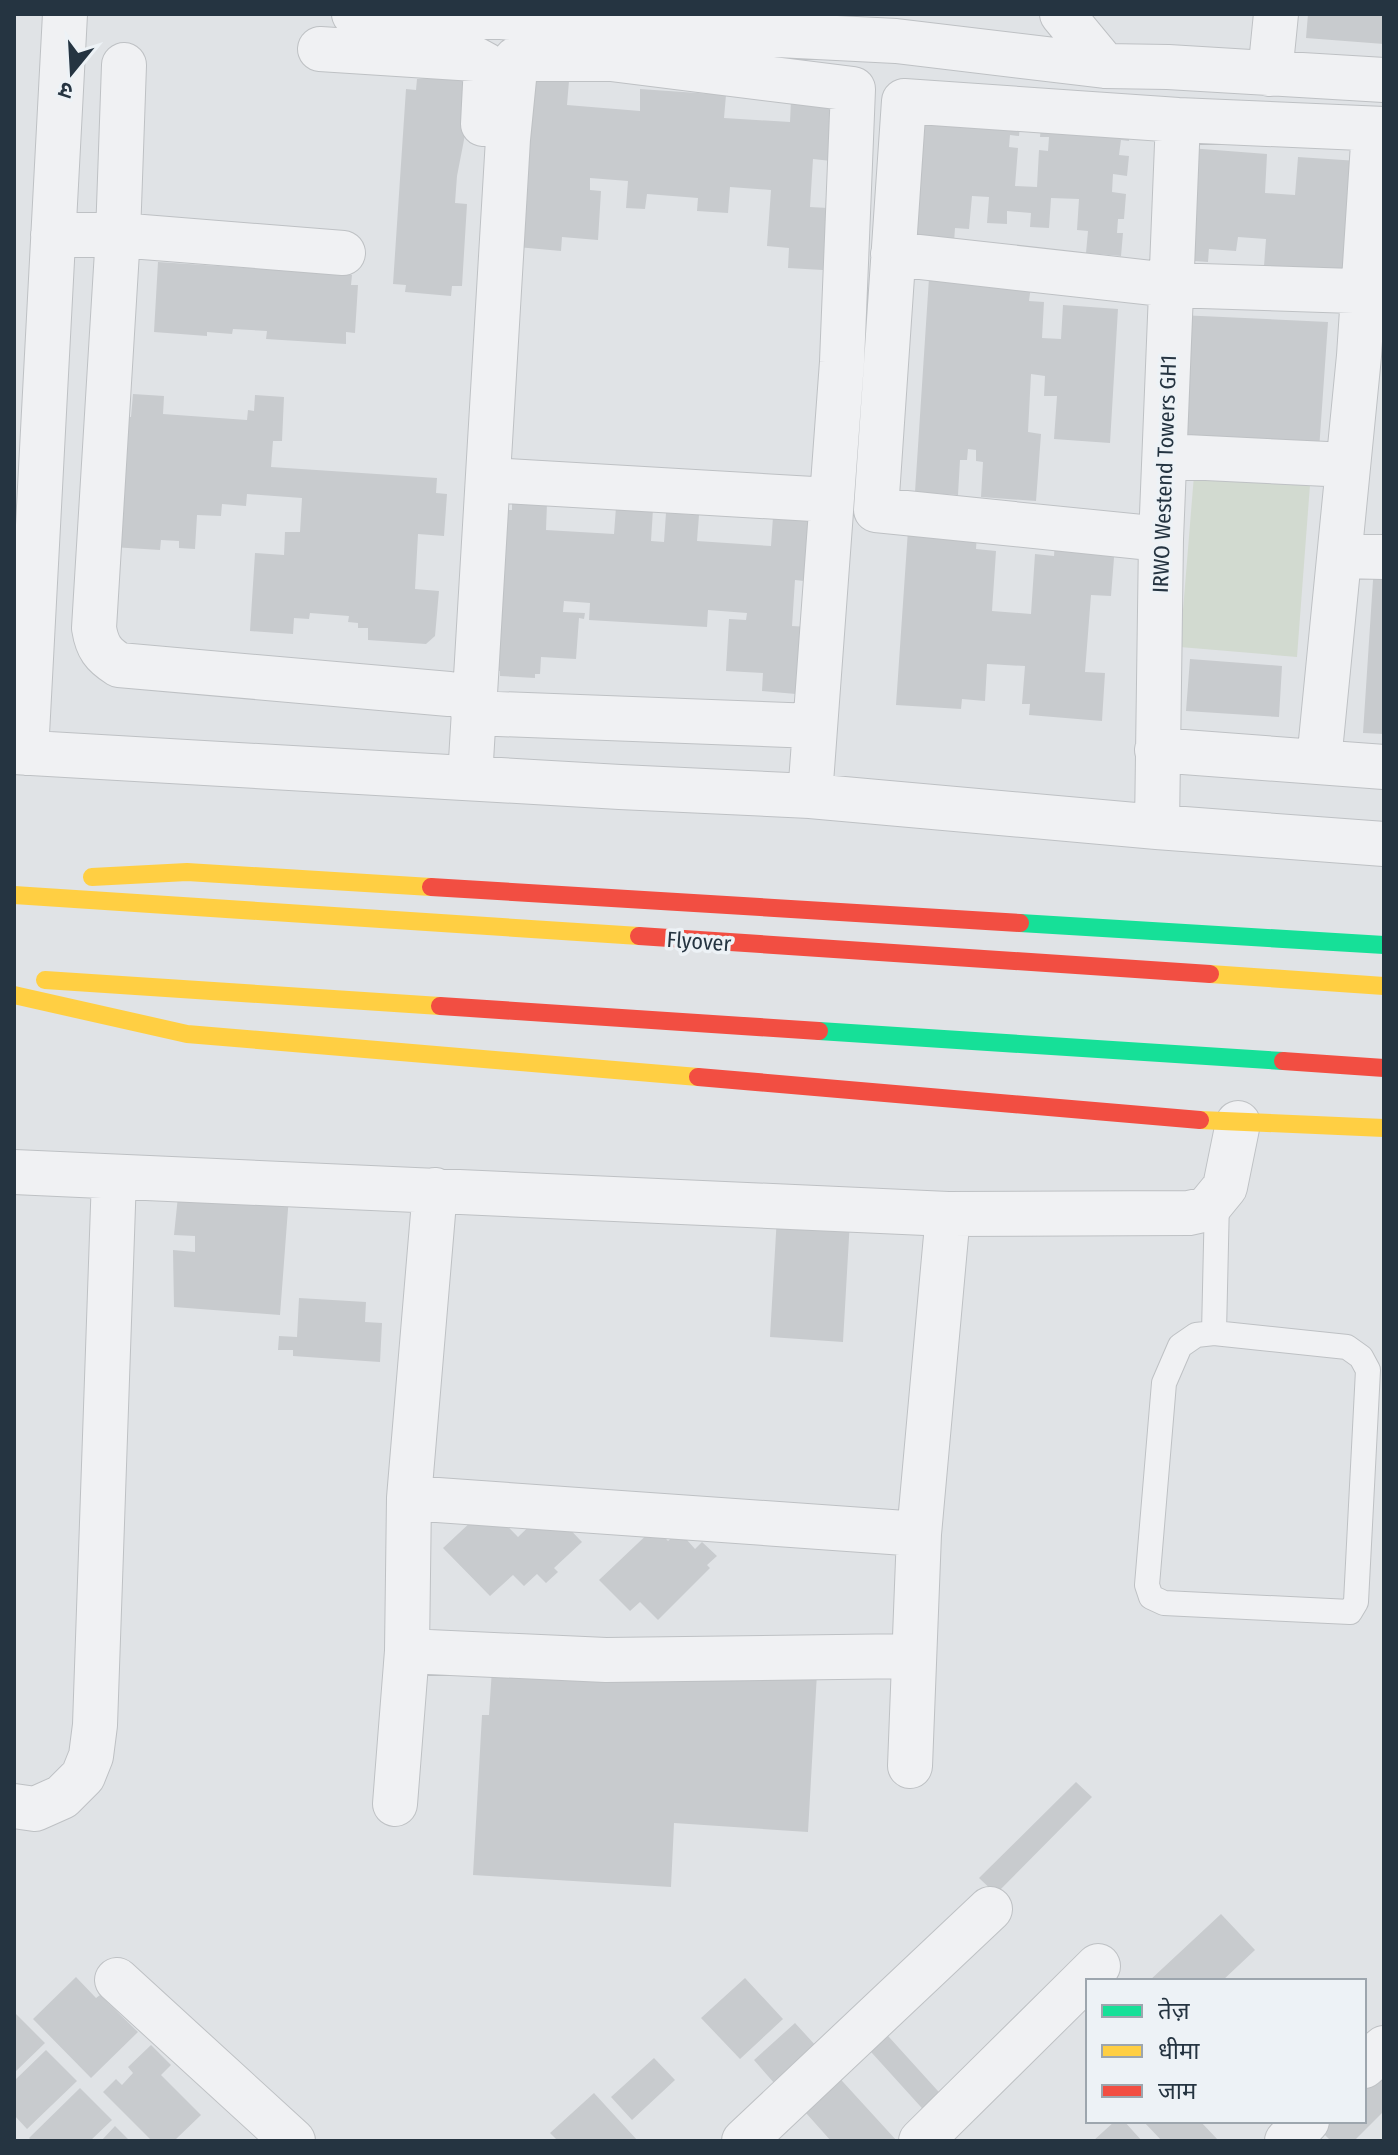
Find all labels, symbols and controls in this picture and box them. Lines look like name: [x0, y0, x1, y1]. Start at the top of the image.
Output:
north arrow: [32, 32, 112, 112]
text: उ: [55, 75, 76, 105]
street label: IRWO Westend Towers GH1: [1147, 354, 1182, 594]
street label: Flyover: [666, 926, 732, 957]
legend: [1086, 1979, 1366, 2123]
text: तेज़: [1158, 1997, 1191, 2025]
text: धीमा: [1158, 2037, 1200, 2065]
text: जाम: [1158, 2077, 1197, 2105]

